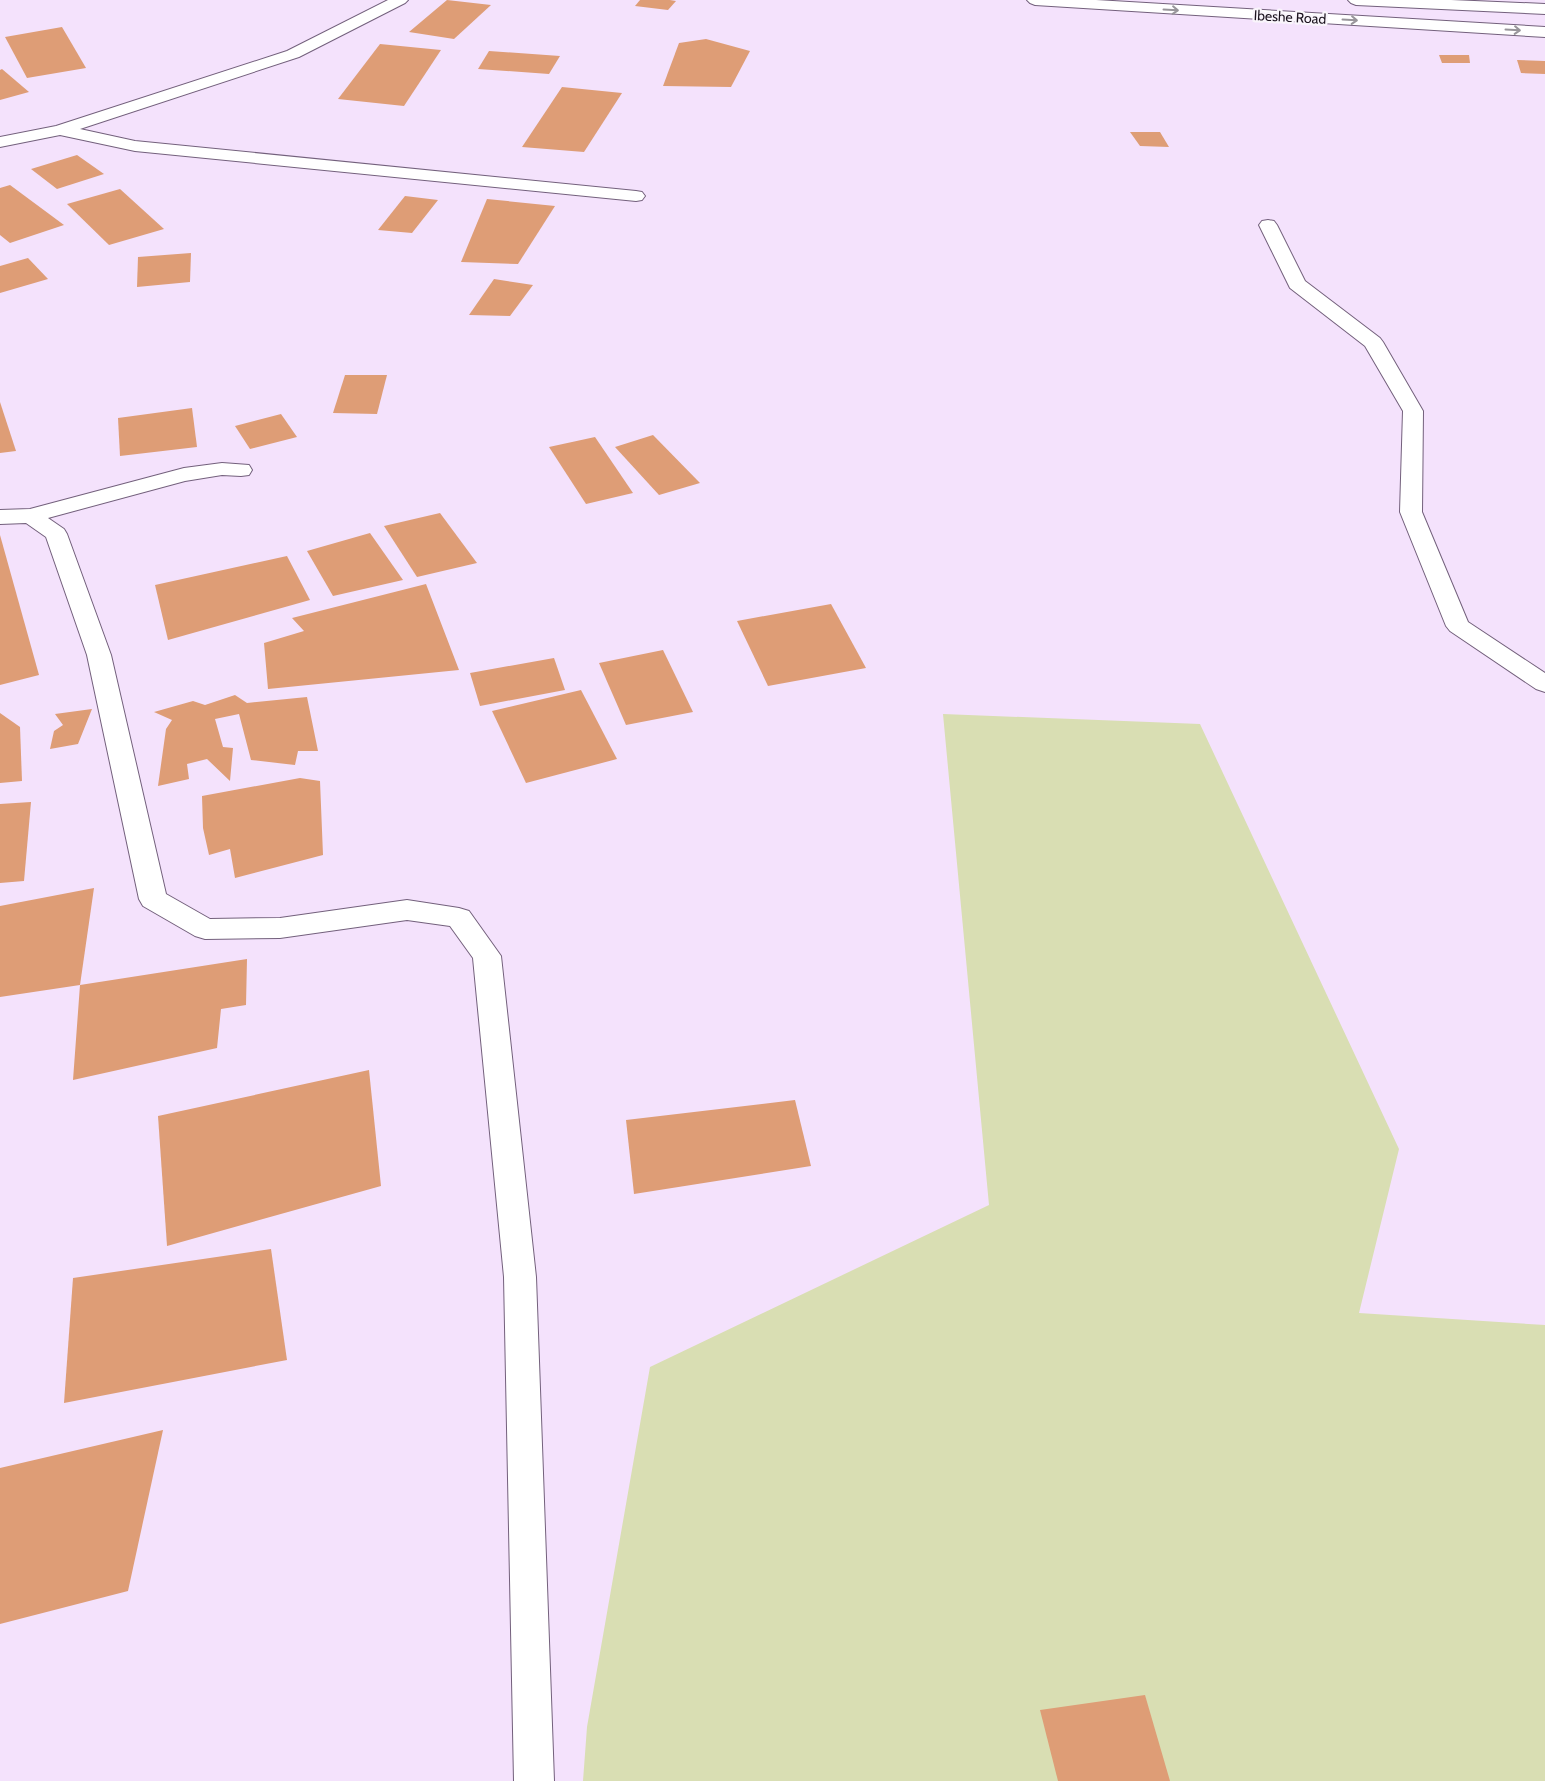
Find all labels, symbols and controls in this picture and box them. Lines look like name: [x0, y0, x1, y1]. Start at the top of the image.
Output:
one-way arrow: [1162, 6, 1178, 15]
street label: Ibeshe Road: [1253, 6, 1327, 28]
one-way arrow: [1342, 16, 1358, 25]
one-way arrow: [1504, 25, 1520, 34]

